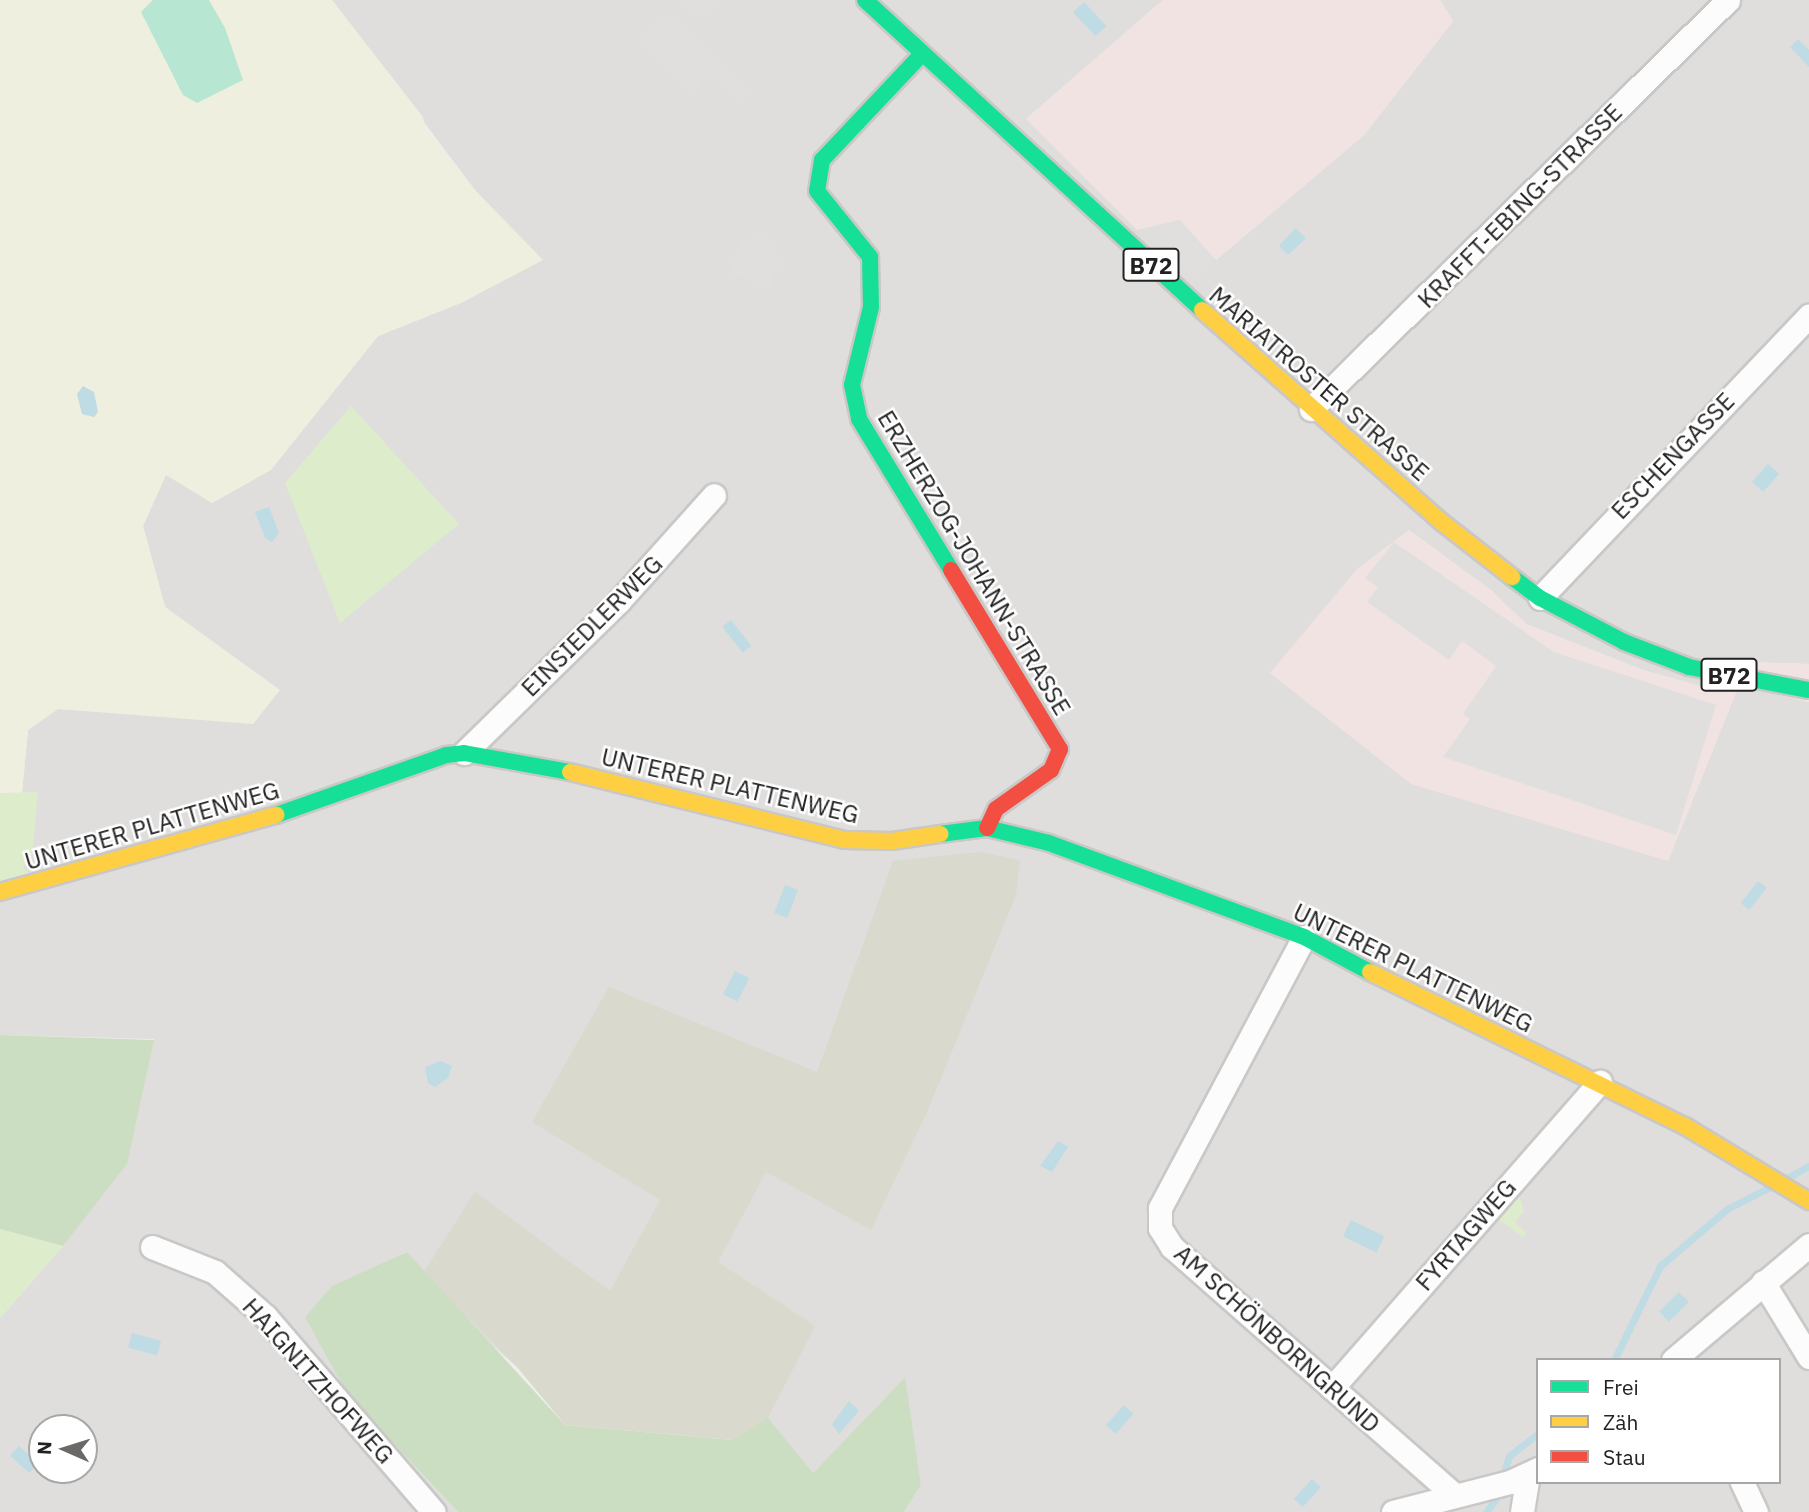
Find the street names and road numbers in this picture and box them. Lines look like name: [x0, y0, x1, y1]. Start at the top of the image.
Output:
street label: KRAFFT-EBING-STRASSE: [1412, 98, 1628, 314]
road number: B72: [1121, 246, 1181, 284]
street label: MARIATROSTER STRASSE: [1203, 281, 1435, 487]
street label: ESCHENGASSE: [1606, 387, 1740, 525]
street label: ERZHERZOG-JOHANN-STRASSE: [871, 405, 1077, 721]
street label: EINSIEDLERWEG: [516, 550, 668, 702]
road number: B72: [1699, 656, 1759, 694]
street label: UNTERER PLATTENWEG: [599, 742, 861, 830]
street label: UNTERER PLATTENWEG: [22, 776, 282, 876]
street label: UNTERER PLATTENWEG: [1288, 897, 1538, 1039]
street label: FYRTAGWEG: [1410, 1173, 1522, 1297]
street label: AM SCHÖNBORNGRUND: [1168, 1239, 1386, 1439]
street label: HAIGNITZHOFWEG: [236, 1293, 400, 1469]

